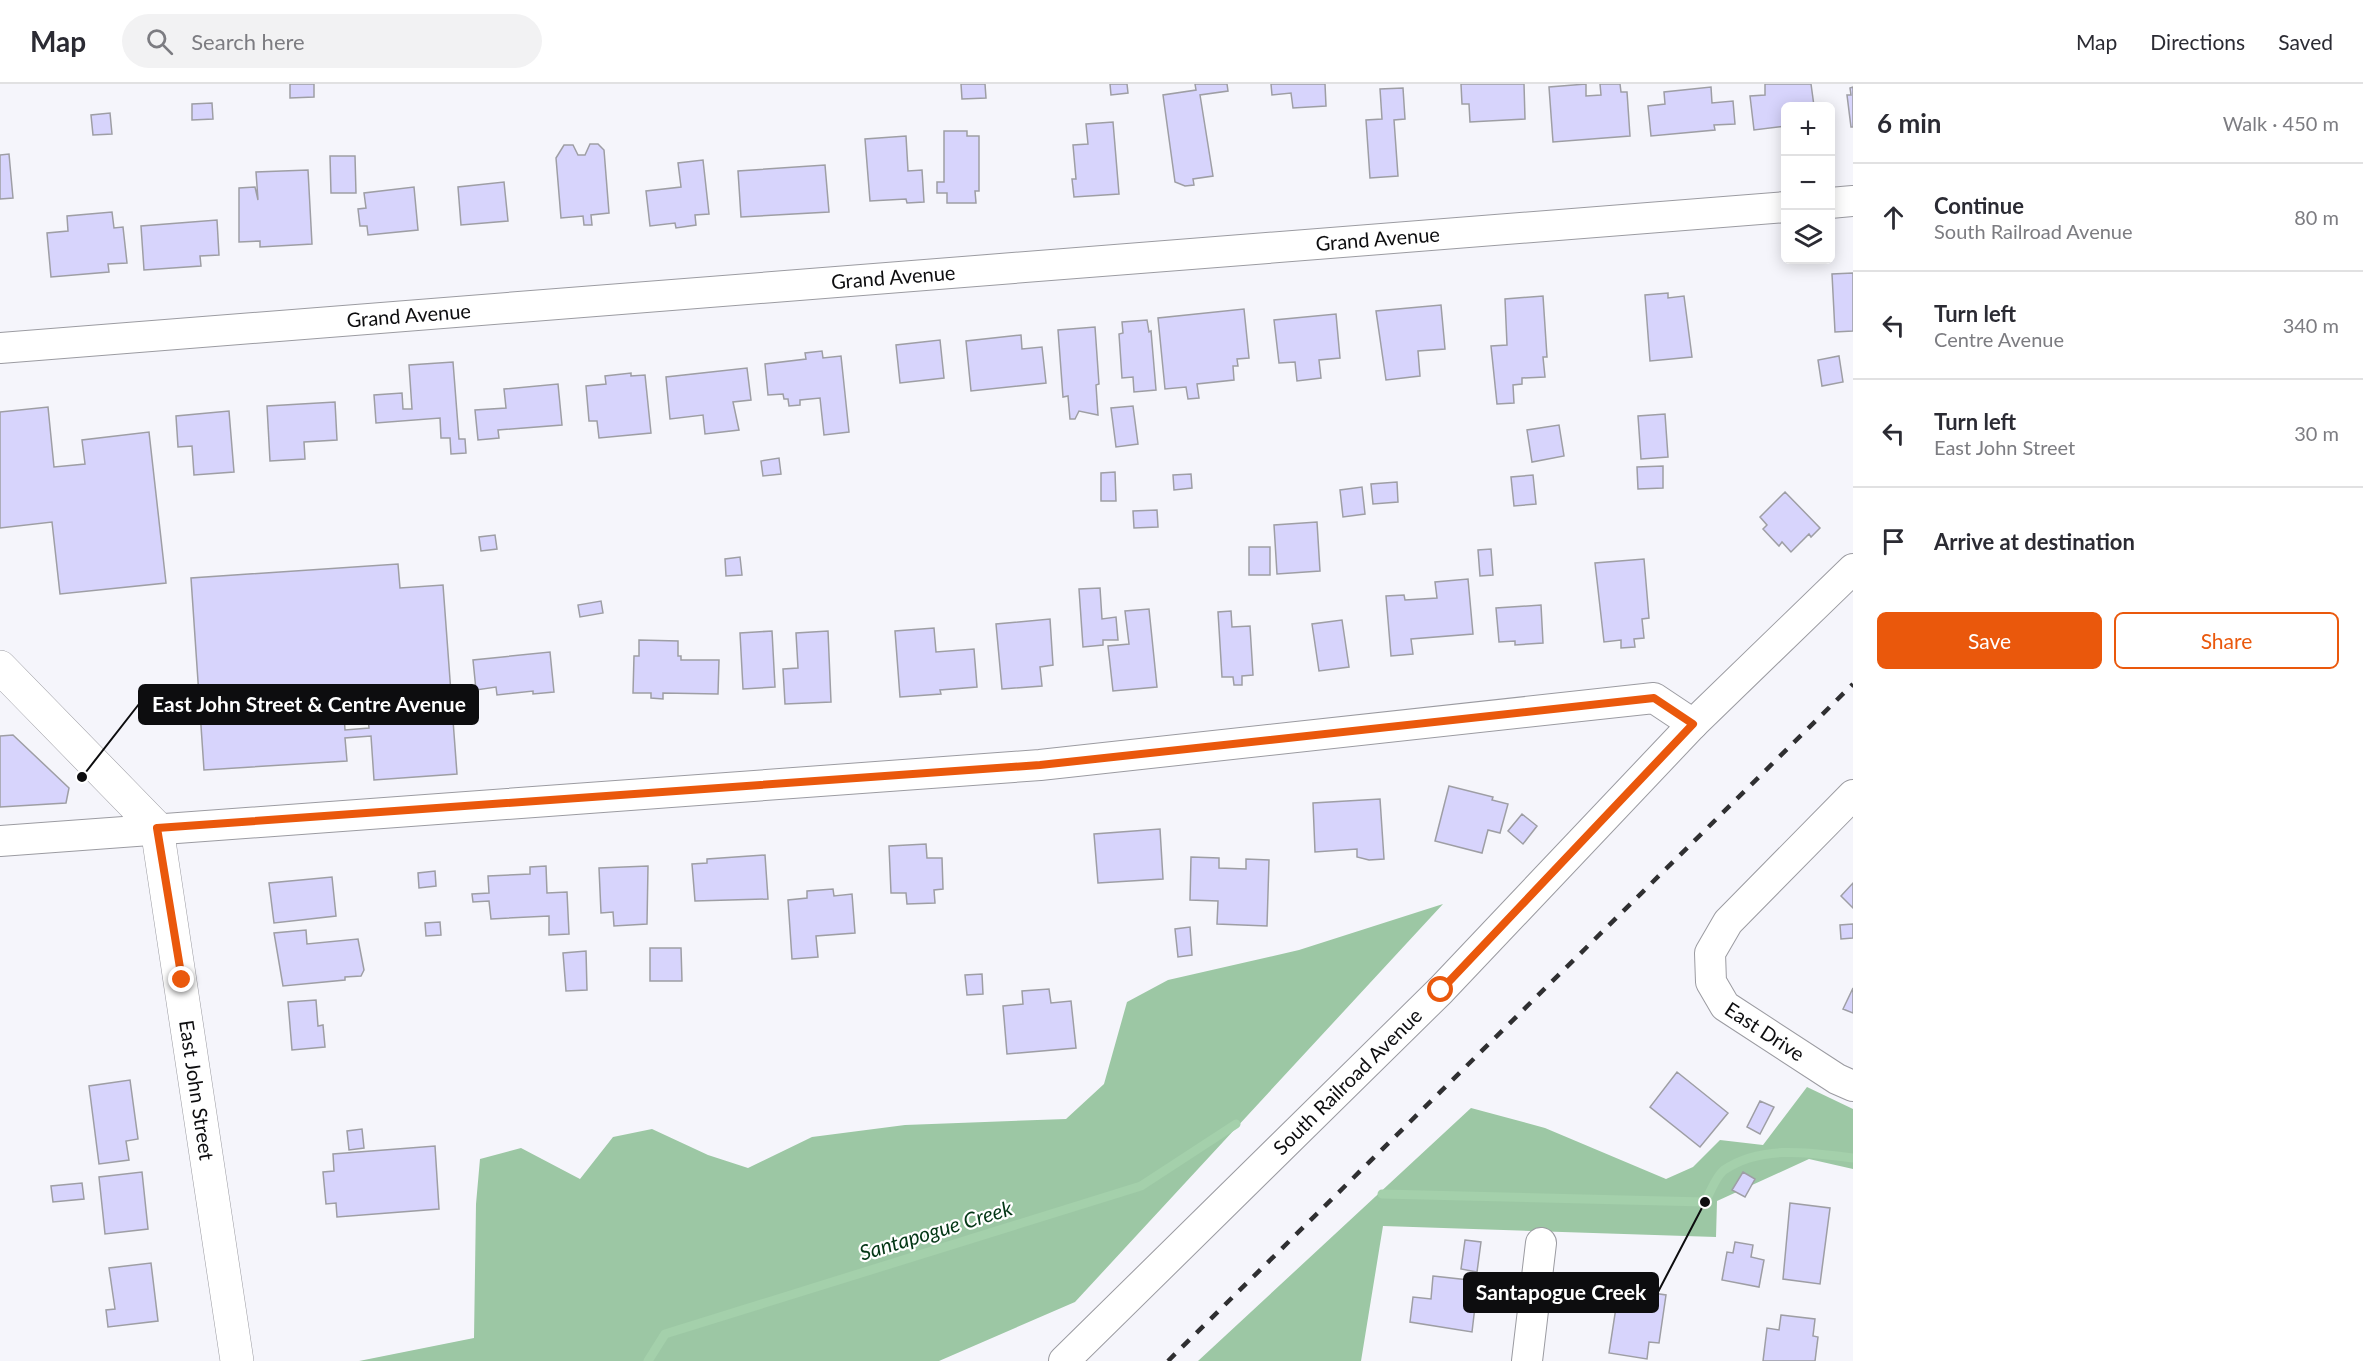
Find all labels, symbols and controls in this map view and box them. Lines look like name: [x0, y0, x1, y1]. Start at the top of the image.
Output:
search box: [122, 14, 542, 68]
text: Map: [30, 24, 86, 58]
icon: search: [143, 25, 176, 58]
text: Search here: [191, 28, 305, 55]
text: Map: [2076, 29, 2117, 54]
text: Directions: [2150, 29, 2245, 54]
text: Saved: [2278, 29, 2333, 54]
map controls: [1781, 102, 1835, 264]
button: +: [1781, 102, 1835, 156]
text: 6 min: [1877, 107, 1941, 139]
text: Walk · 450 m: [2223, 111, 2339, 135]
button: −: [1781, 156, 1835, 210]
text: Continue: [1934, 192, 2024, 219]
icon: ahead: [1877, 201, 1910, 234]
text: 80 m: [2294, 205, 2339, 229]
button: layers: [1781, 210, 1835, 264]
text: South Railroad Avenue: [1934, 219, 2133, 243]
street label: Grand Avenue: [1315, 221, 1441, 255]
street label: Grand Avenue: [830, 260, 956, 293]
street label: Grand Avenue: [346, 298, 472, 332]
text: Turn left: [1934, 300, 2016, 327]
icon: left: [1877, 309, 1910, 342]
text: 340 m: [2283, 313, 2339, 337]
text: Centre Avenue: [1934, 327, 2064, 351]
text: Turn left: [1934, 408, 2016, 435]
icon: left: [1877, 417, 1910, 450]
text: 30 m: [2294, 421, 2339, 445]
text: East John Street: [1934, 435, 2075, 459]
icon: arrive: [1877, 525, 1910, 558]
text: Arrive at destination: [1934, 528, 2135, 555]
button: Save: [1877, 612, 2102, 669]
button: Share: [2114, 612, 2339, 669]
callout: East John Street & Centre Avenue: [139, 685, 478, 724]
text: East John Street & Centre Avenue: [152, 691, 466, 716]
route end: [168, 966, 194, 992]
route start: [1427, 976, 1453, 1002]
street label: East Drive: [1721, 996, 1809, 1066]
street label: South Railroad Avenue: [1268, 1003, 1426, 1159]
street label: East John Street: [175, 1018, 220, 1162]
water label: Santapogue Creek: [856, 1194, 1016, 1265]
callout: Santapogue Creek: [1464, 1273, 1658, 1312]
text: Santapogue Creek: [1476, 1279, 1647, 1304]

